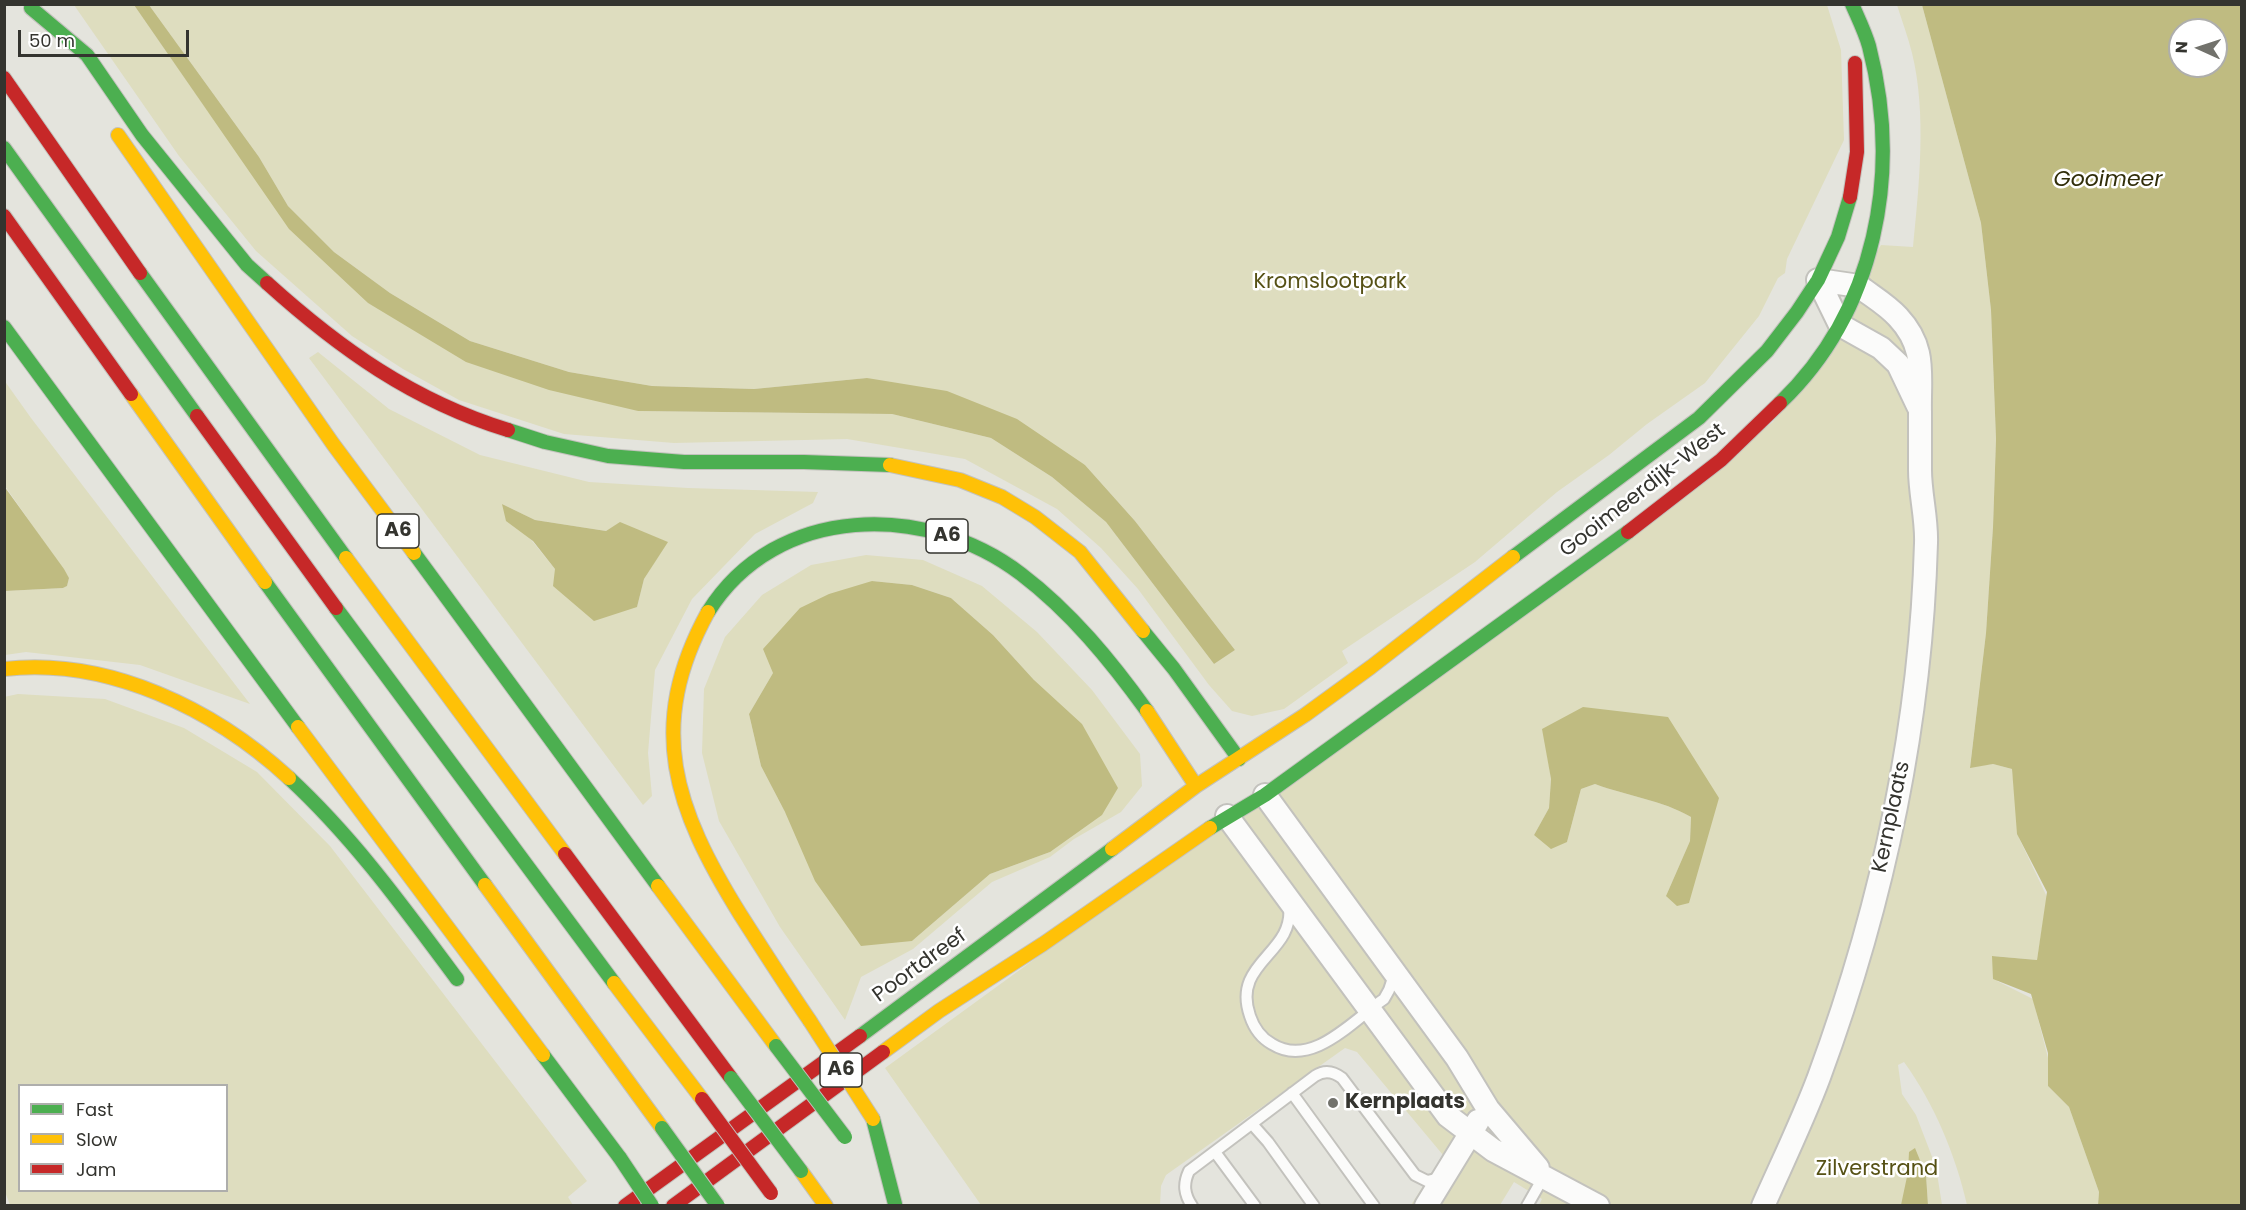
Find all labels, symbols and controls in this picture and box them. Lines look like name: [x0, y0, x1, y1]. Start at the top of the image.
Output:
scale bar: [21, 18, 192, 56]
north arrow: [2168, 18, 2228, 78]
text: 50 m: [29, 28, 75, 53]
text: N: [2170, 41, 2193, 54]
water label: Gooimeer: [2054, 167, 2162, 193]
park label: Kromslootpark: [1253, 270, 1407, 296]
street label: Gooimeerdijk-West: [1555, 419, 1731, 563]
road number: A6: [377, 514, 419, 548]
road number: A6: [926, 519, 968, 553]
street label: Kernplaats: [1868, 759, 1916, 875]
street label: Poortdreef: [868, 924, 972, 1008]
road number: A6: [820, 1053, 862, 1087]
legend: [18, 1084, 228, 1192]
place label: Kernplaats: [1345, 1090, 1465, 1116]
marker: Kernplaats: [1326, 1096, 1340, 1110]
text: Fast: [76, 1097, 113, 1122]
text: Slow: [76, 1127, 117, 1152]
text: Jam: [76, 1157, 116, 1182]
park label: Zilverstrand: [1816, 1157, 1938, 1183]

